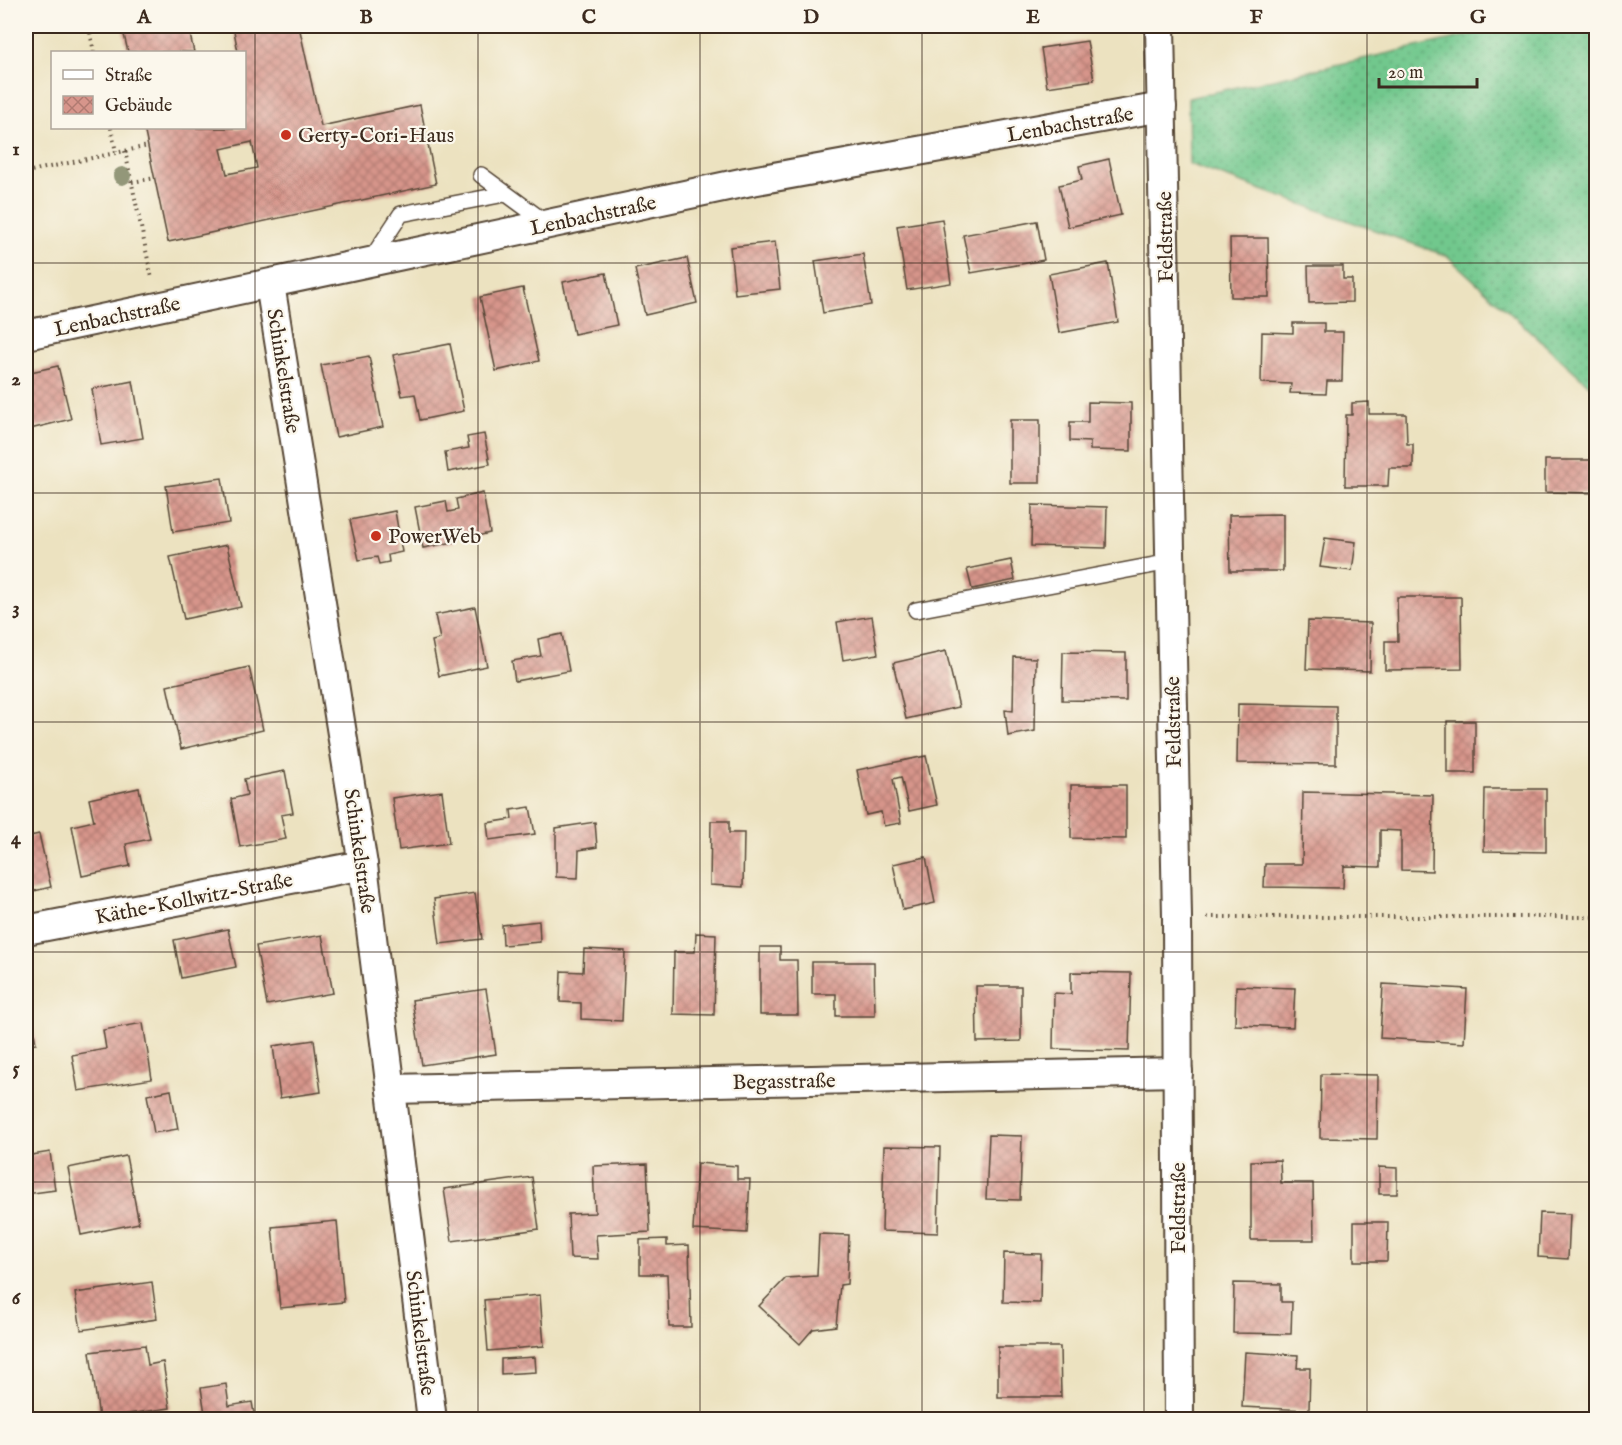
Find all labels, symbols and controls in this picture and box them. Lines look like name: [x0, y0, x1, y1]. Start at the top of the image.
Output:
text: A: [136, 5, 152, 30]
text: B: [359, 5, 373, 30]
text: C: [582, 5, 596, 30]
text: D: [803, 5, 819, 30]
text: E: [1026, 5, 1040, 30]
text: F: [1250, 5, 1263, 30]
text: G: [1470, 5, 1487, 30]
legend: [51, 51, 246, 129]
scale bar: [1379, 51, 1476, 89]
text: 20 m: [1388, 62, 1423, 85]
text: Straße: [105, 65, 152, 88]
text: Gebäude: [105, 95, 172, 118]
street label: Lenbachstraße: [1005, 101, 1136, 150]
place label: Gerty-Cori-Haus: [298, 123, 454, 150]
marker: Gerty-Cori-Haus: [279, 128, 293, 142]
text: 1: [12, 137, 20, 162]
street label: Lenbachstraße: [528, 190, 659, 243]
street label: Feldstraße: [1152, 191, 1181, 283]
street label: Lenbachstraße: [52, 291, 183, 344]
street label: Schinkelstraße: [259, 307, 306, 436]
text: 2: [11, 367, 21, 392]
place label: PowerWeb: [388, 524, 481, 551]
marker: PowerWeb: [369, 529, 383, 543]
text: 3: [12, 596, 20, 621]
street label: Feldstraße: [1160, 676, 1189, 768]
street label: Schinkelstraße: [336, 787, 381, 916]
text: 4: [11, 826, 22, 851]
street label: Käthe-Kollwitz-Straße: [93, 867, 296, 932]
text: 5: [12, 1056, 20, 1081]
street label: Begasstraße: [732, 1068, 836, 1097]
street label: Feldstraße: [1166, 1162, 1193, 1254]
street label: Schinkelstraße: [398, 1269, 441, 1398]
text: 6: [12, 1286, 22, 1311]

